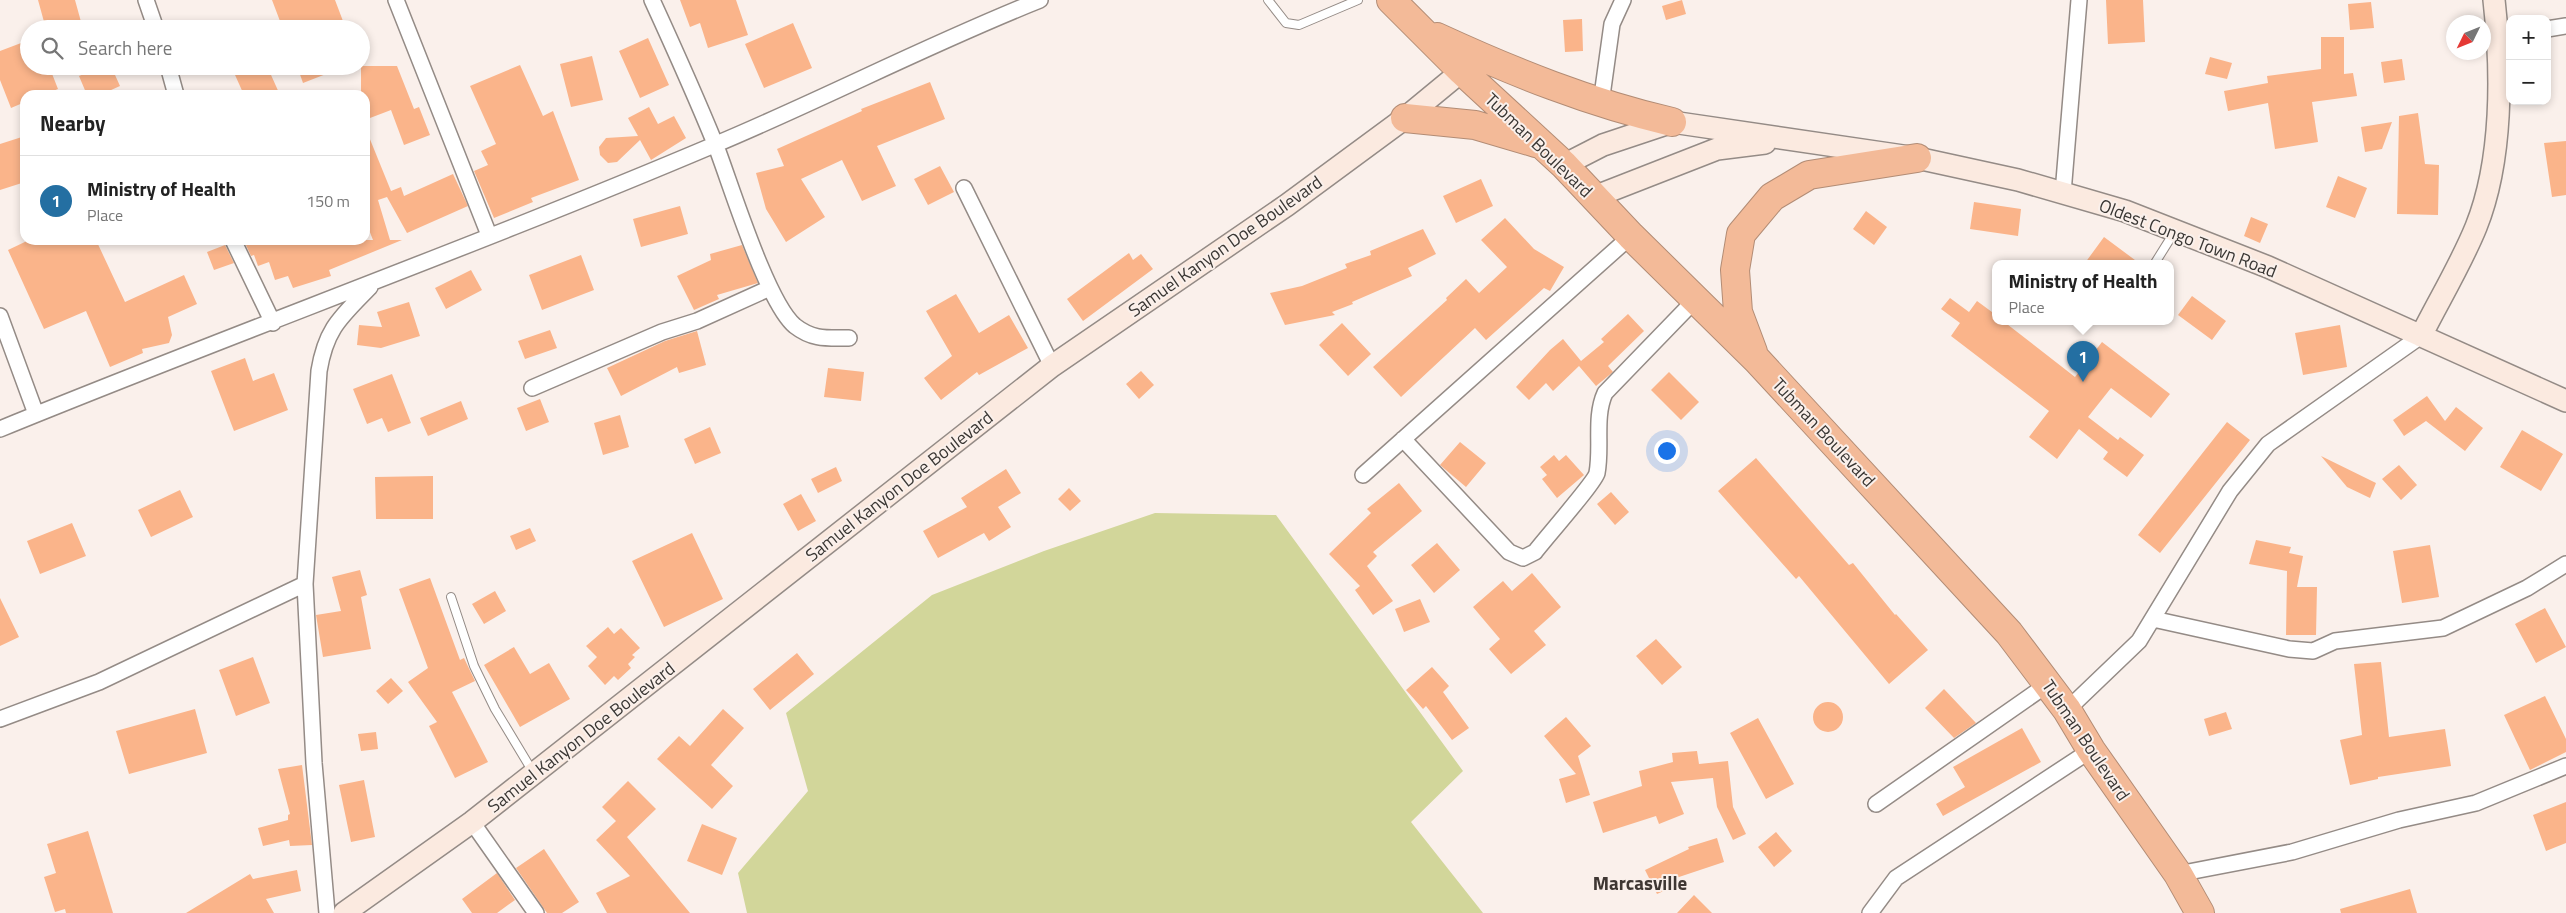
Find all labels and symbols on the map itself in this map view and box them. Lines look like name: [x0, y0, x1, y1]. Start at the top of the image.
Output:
north arrow: [2446, 15, 2491, 60]
street label: Tubman Boulevard: [1479, 86, 1599, 204]
street label: Samuel Kanyon Doe Boulevard: [1122, 169, 1328, 323]
street label: Oldest Congo Town Road: [2095, 192, 2281, 284]
pin: 1: [2067, 341, 2099, 382]
street label: Tubman Boulevard: [1766, 371, 1882, 493]
street label: Samuel Kanyon Doe Boulevard: [799, 404, 999, 568]
your location: [1654, 438, 1680, 464]
street label: Samuel Kanyon Doe Boulevard: [481, 655, 681, 819]
street label: Tubman Boulevard: [2035, 674, 2137, 806]
district label: Marcasville: [1593, 868, 1688, 897]

